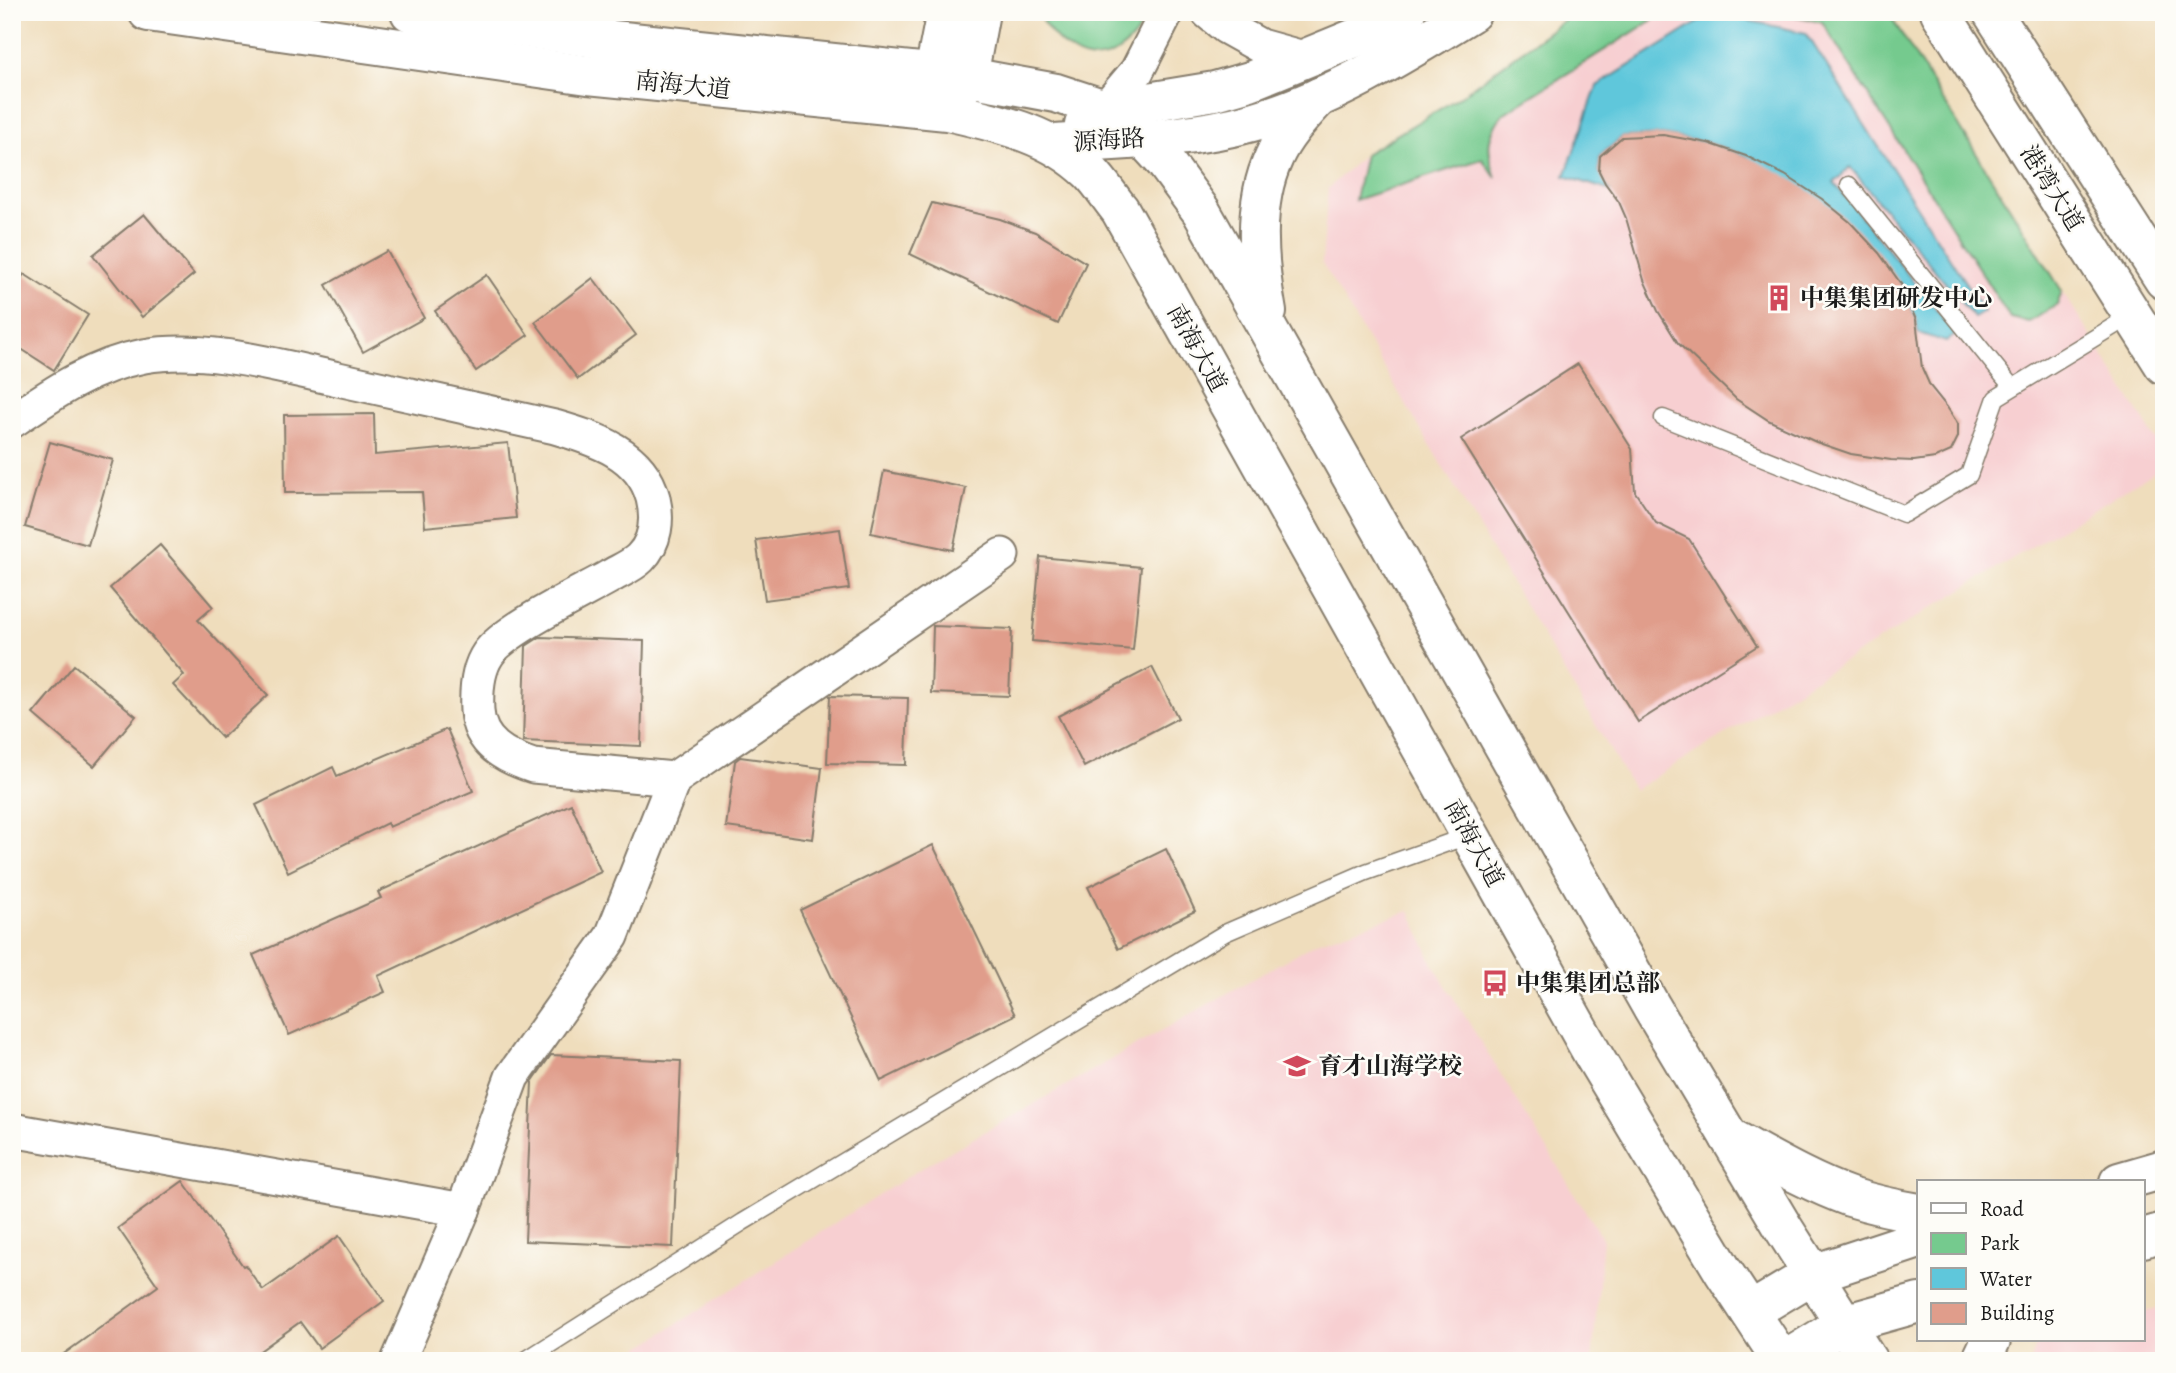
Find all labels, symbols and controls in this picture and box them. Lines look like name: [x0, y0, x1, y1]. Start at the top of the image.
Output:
street label: 南海大道: [634, 64, 732, 106]
street label: 源海路: [1072, 122, 1146, 158]
street label: 港湾大道: [2013, 139, 2091, 237]
place label: 中集集团研发中心: [1800, 282, 1992, 314]
building icon: 中集集团研发中心: [1764, 283, 1794, 313]
street label: 南海大道: [1160, 298, 1234, 398]
street label: 南海大道: [1437, 793, 1511, 893]
place label: 中集集团总部: [1516, 967, 1660, 999]
bus stop icon: 中集集团总部: [1480, 968, 1510, 998]
place label: 育才山海学校: [1318, 1050, 1462, 1082]
school or university icon: 育才山海学校: [1282, 1051, 1312, 1081]
legend: [1917, 1180, 2144, 1342]
text: Road: [1980, 1195, 2024, 1223]
text: Park: [1980, 1229, 2020, 1257]
text: Water: [1979, 1265, 2032, 1293]
text: Building: [1980, 1299, 2055, 1327]

